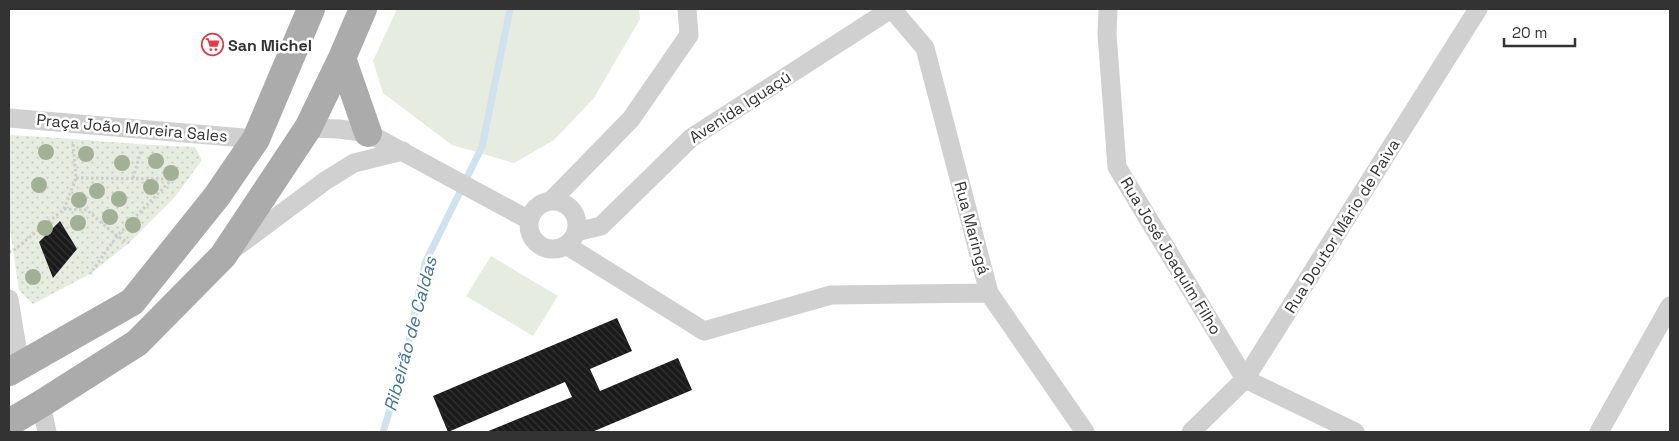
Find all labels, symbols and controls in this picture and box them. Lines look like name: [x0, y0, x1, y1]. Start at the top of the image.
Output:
scale bar: [1504, 15, 1575, 47]
text: 20 m: [1512, 23, 1547, 42]
supermarket icon: San Michel: [200, 33, 224, 57]
place label: San Michel: [228, 35, 312, 56]
street label: Avenida Iguaçú: [685, 66, 795, 148]
street label: Praça João Moreira Sales: [35, 109, 229, 147]
street label: Rua Doutor Mário de Paiva: [1280, 135, 1404, 317]
street label: Rua José Joaquim Filho: [1116, 173, 1226, 339]
street label: Rua Maringá: [950, 179, 994, 277]
water label: Ribeirão de Caldas: [378, 254, 442, 414]

